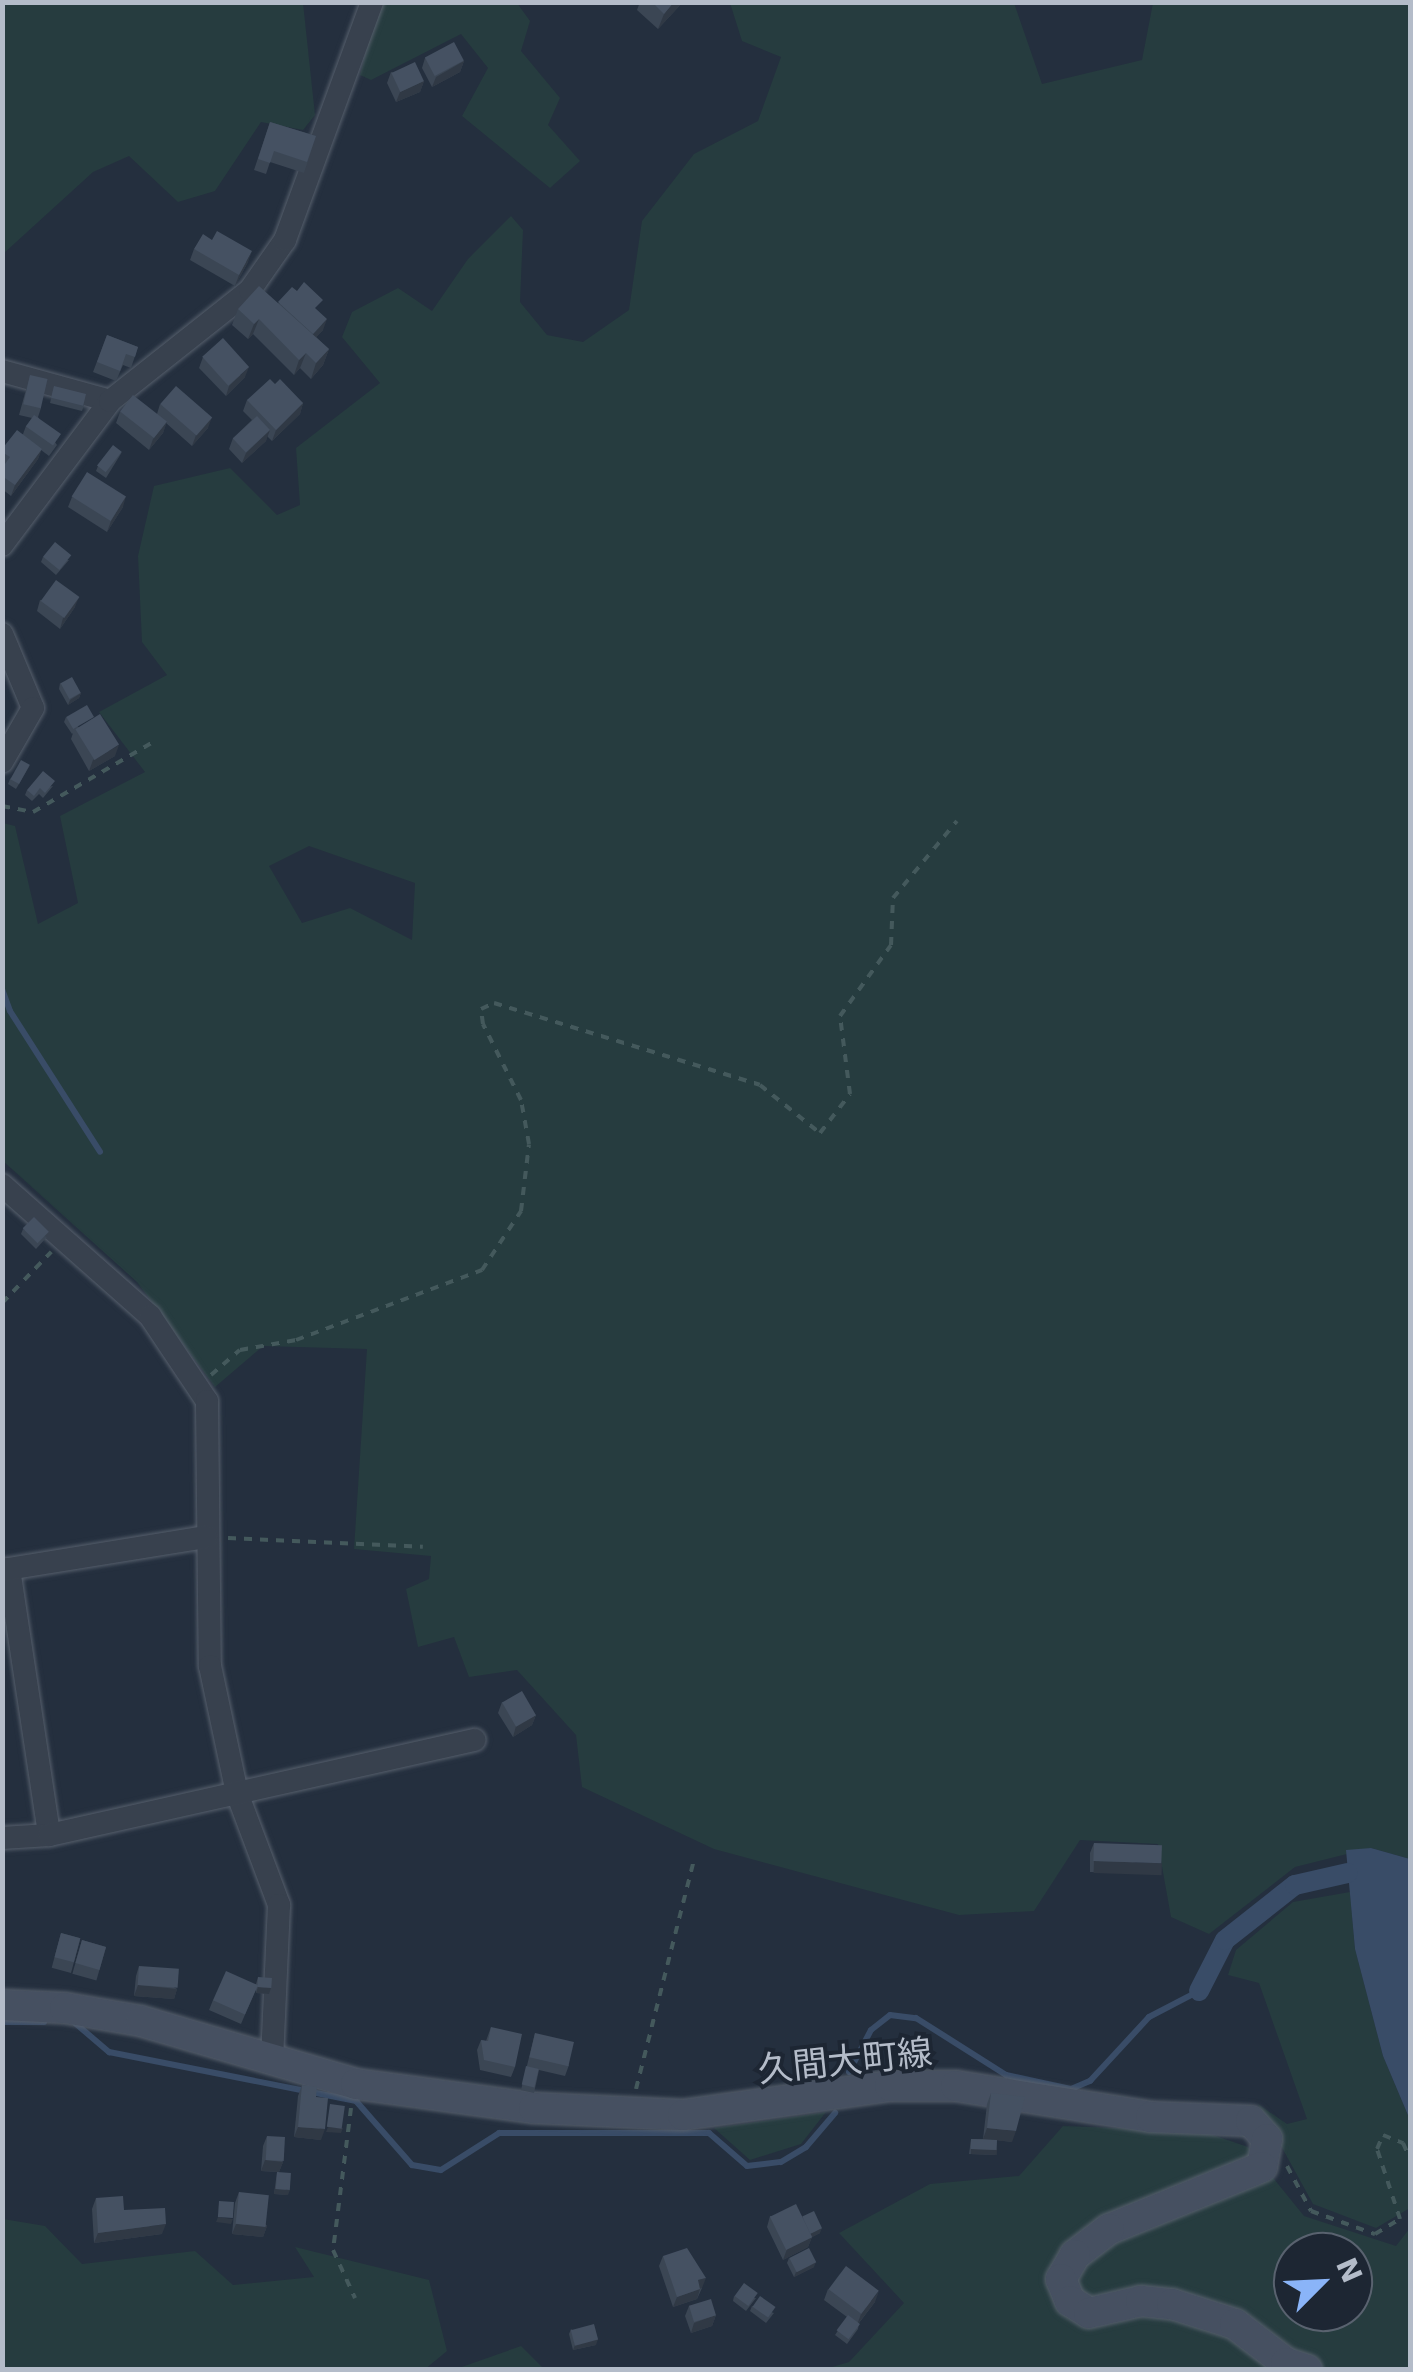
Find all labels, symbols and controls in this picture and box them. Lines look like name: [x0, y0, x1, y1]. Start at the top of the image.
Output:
street label: 久間大町線: [756, 2031, 934, 2091]
north arrow: [1273, 2232, 1373, 2332]
text: N: [1329, 2253, 1369, 2288]

